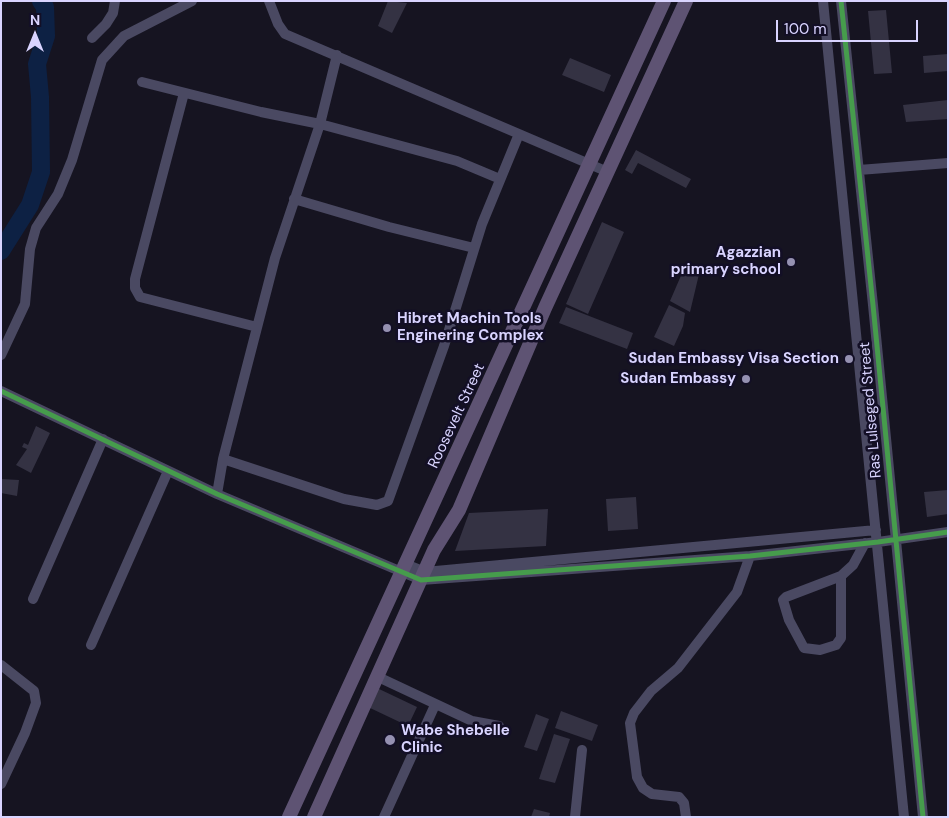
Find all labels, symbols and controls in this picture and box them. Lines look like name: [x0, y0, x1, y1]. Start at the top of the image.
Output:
north arrow: [10, 10, 60, 60]
scale bar: [779, 10, 922, 42]
text: N: [30, 11, 40, 29]
text: 100 m: [784, 19, 827, 39]
place label: Agazzian primary school: [671, 244, 781, 279]
marker: Agazzian primary school: [785, 256, 797, 268]
place label: Hibret Machin Tools Enginering Complex: [397, 310, 544, 345]
marker: Hibret Machin Tools Enginering Complex: [381, 322, 393, 334]
street label: Ras Lulseged Street: [856, 341, 886, 479]
place label: Sudan Embassy Visa Section: [629, 350, 839, 368]
marker: Sudan Embassy Visa Section: [843, 353, 855, 365]
street label: Roosevelt Street: [425, 361, 489, 471]
place label: Sudan Embassy: [620, 370, 736, 388]
marker: Sudan Embassy: [740, 373, 752, 385]
place label: Wabe Shebelle Clinic: [401, 722, 510, 757]
marker: Wabe Shebelle Clinic: [383, 733, 397, 747]

